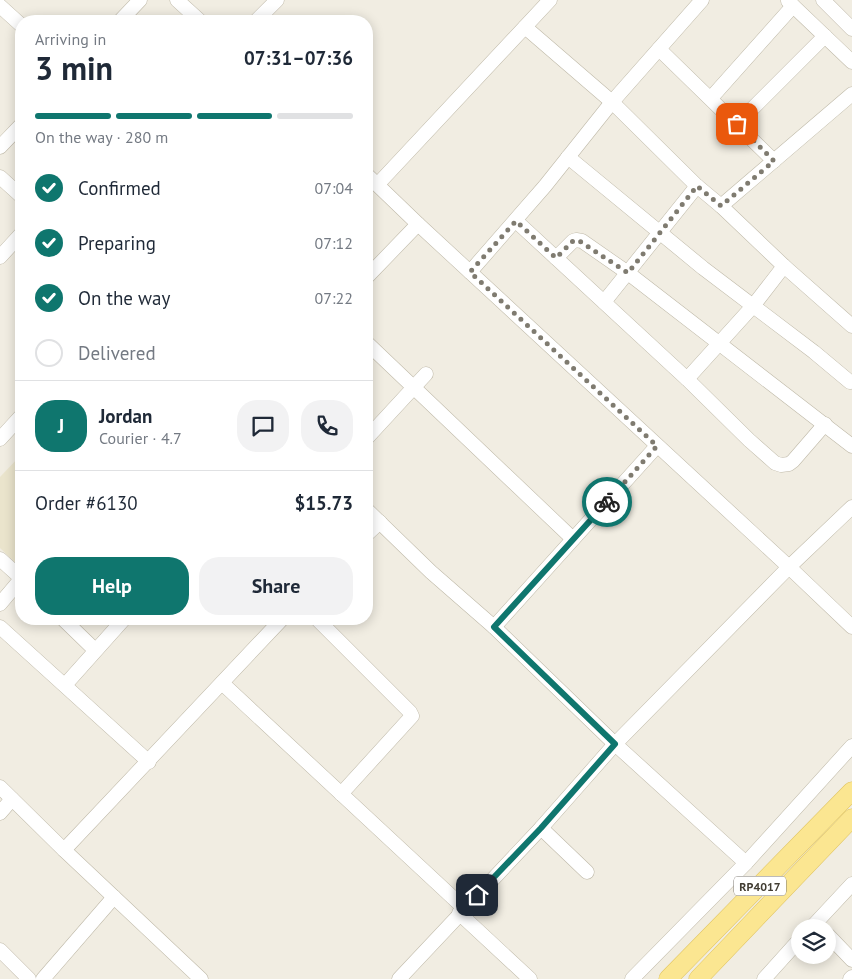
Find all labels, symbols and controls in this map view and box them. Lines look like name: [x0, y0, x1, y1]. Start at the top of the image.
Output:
text: Arriving in: [35, 29, 106, 49]
text: 07:31–07:36: [244, 46, 353, 70]
text: 3 min: [35, 47, 113, 89]
pin: [716, 103, 758, 145]
icon: bag: [723, 110, 751, 138]
text: On the way · 280 m: [35, 127, 168, 147]
icon: check: [35, 174, 63, 202]
text: Confirmed: [78, 176, 161, 200]
text: 07:04: [315, 178, 353, 198]
icon: check: [35, 229, 63, 257]
text: Preparing: [78, 231, 156, 255]
text: 07:12: [315, 233, 353, 253]
icon: check: [35, 284, 63, 312]
text: On the way: [78, 286, 170, 310]
text: 07:22: [315, 288, 353, 308]
text: Delivered: [78, 341, 156, 365]
button: chat: [237, 400, 289, 452]
button: phone: [301, 400, 353, 452]
text: Jordan: [99, 404, 152, 428]
text: J: [58, 414, 64, 438]
text: Courier · 4.7: [99, 428, 182, 448]
courier: [582, 477, 632, 527]
icon: bike: [593, 488, 621, 516]
text: Order #6130: [35, 491, 138, 515]
text: $15.73: [294, 491, 353, 515]
button: Help: [35, 557, 189, 615]
button: Share: [199, 557, 353, 615]
pin: [456, 874, 498, 916]
road number: RP4017: [734, 876, 786, 896]
icon: home: [463, 881, 491, 909]
map controls: [791, 919, 836, 964]
button: layers: [791, 919, 836, 964]

